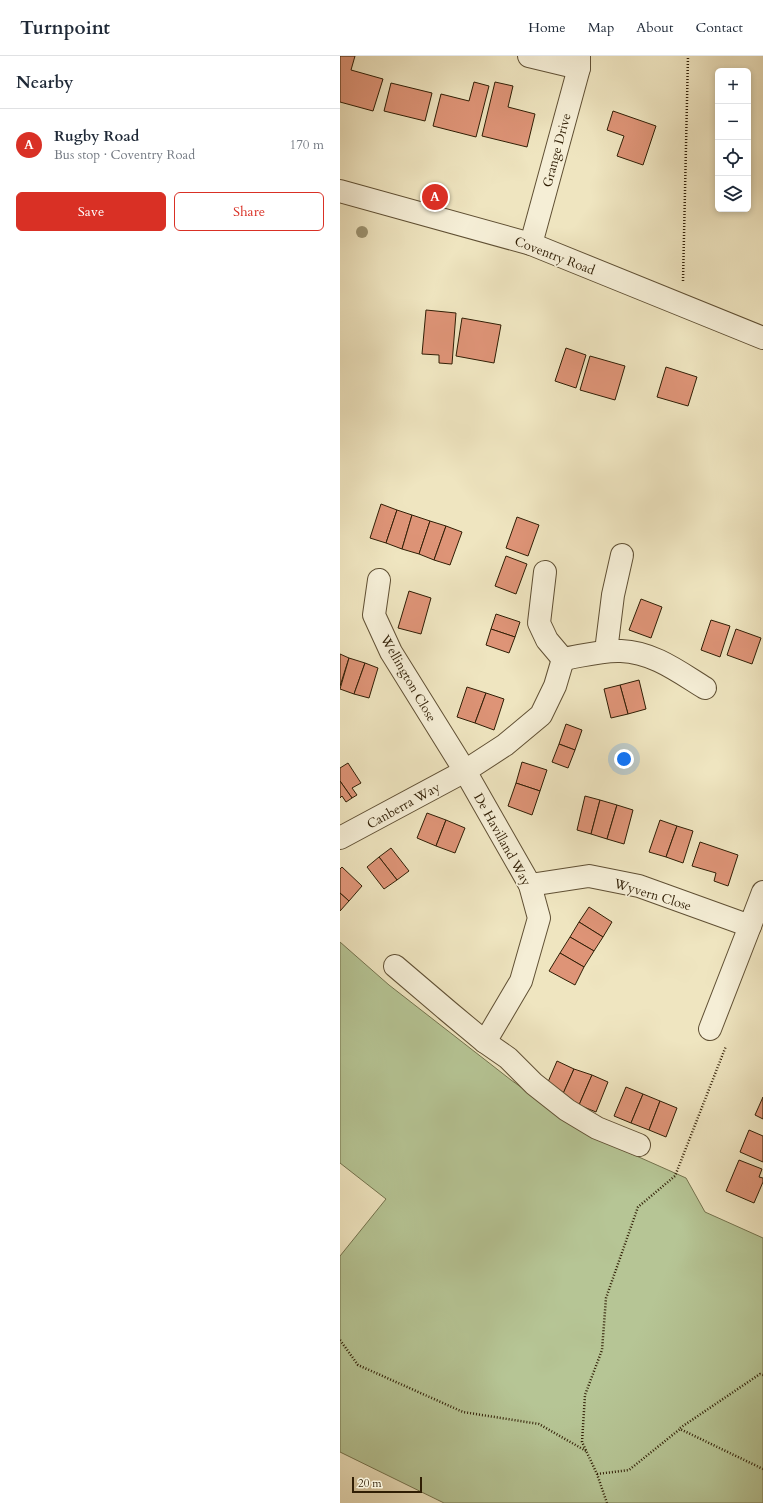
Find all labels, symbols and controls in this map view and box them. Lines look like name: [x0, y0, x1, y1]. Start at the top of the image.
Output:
text: Turnpoint: [20, 15, 110, 41]
text: Home: [528, 18, 566, 37]
text: Map: [588, 18, 614, 37]
text: About: [636, 18, 673, 37]
text: Contact: [695, 18, 743, 37]
map controls: [715, 68, 751, 212]
button: +: [715, 68, 751, 104]
text: Nearby: [16, 71, 73, 94]
button: −: [715, 104, 751, 140]
street label: Grange Drive: [538, 111, 576, 189]
text: Rugby Road: [54, 126, 139, 146]
text: A: [24, 136, 34, 154]
text: 170 m: [290, 136, 324, 154]
button: locate: [715, 140, 751, 176]
text: Bus stop · Coventry Road: [54, 146, 195, 164]
button: layers: [715, 176, 751, 212]
pin: A: [422, 182, 448, 212]
button: Save: [16, 192, 166, 231]
button: Share: [174, 192, 324, 231]
street label: Coventry Road: [512, 232, 597, 280]
street label: Wellington Close: [375, 631, 440, 725]
your location: [614, 749, 634, 769]
street label: Canberra Way: [364, 778, 443, 833]
street label: De Havilland Way: [469, 790, 535, 889]
street label: Wyvern Close: [611, 874, 694, 915]
scale bar: [352, 1475, 422, 1494]
text: 20 m: [358, 1476, 382, 1491]

